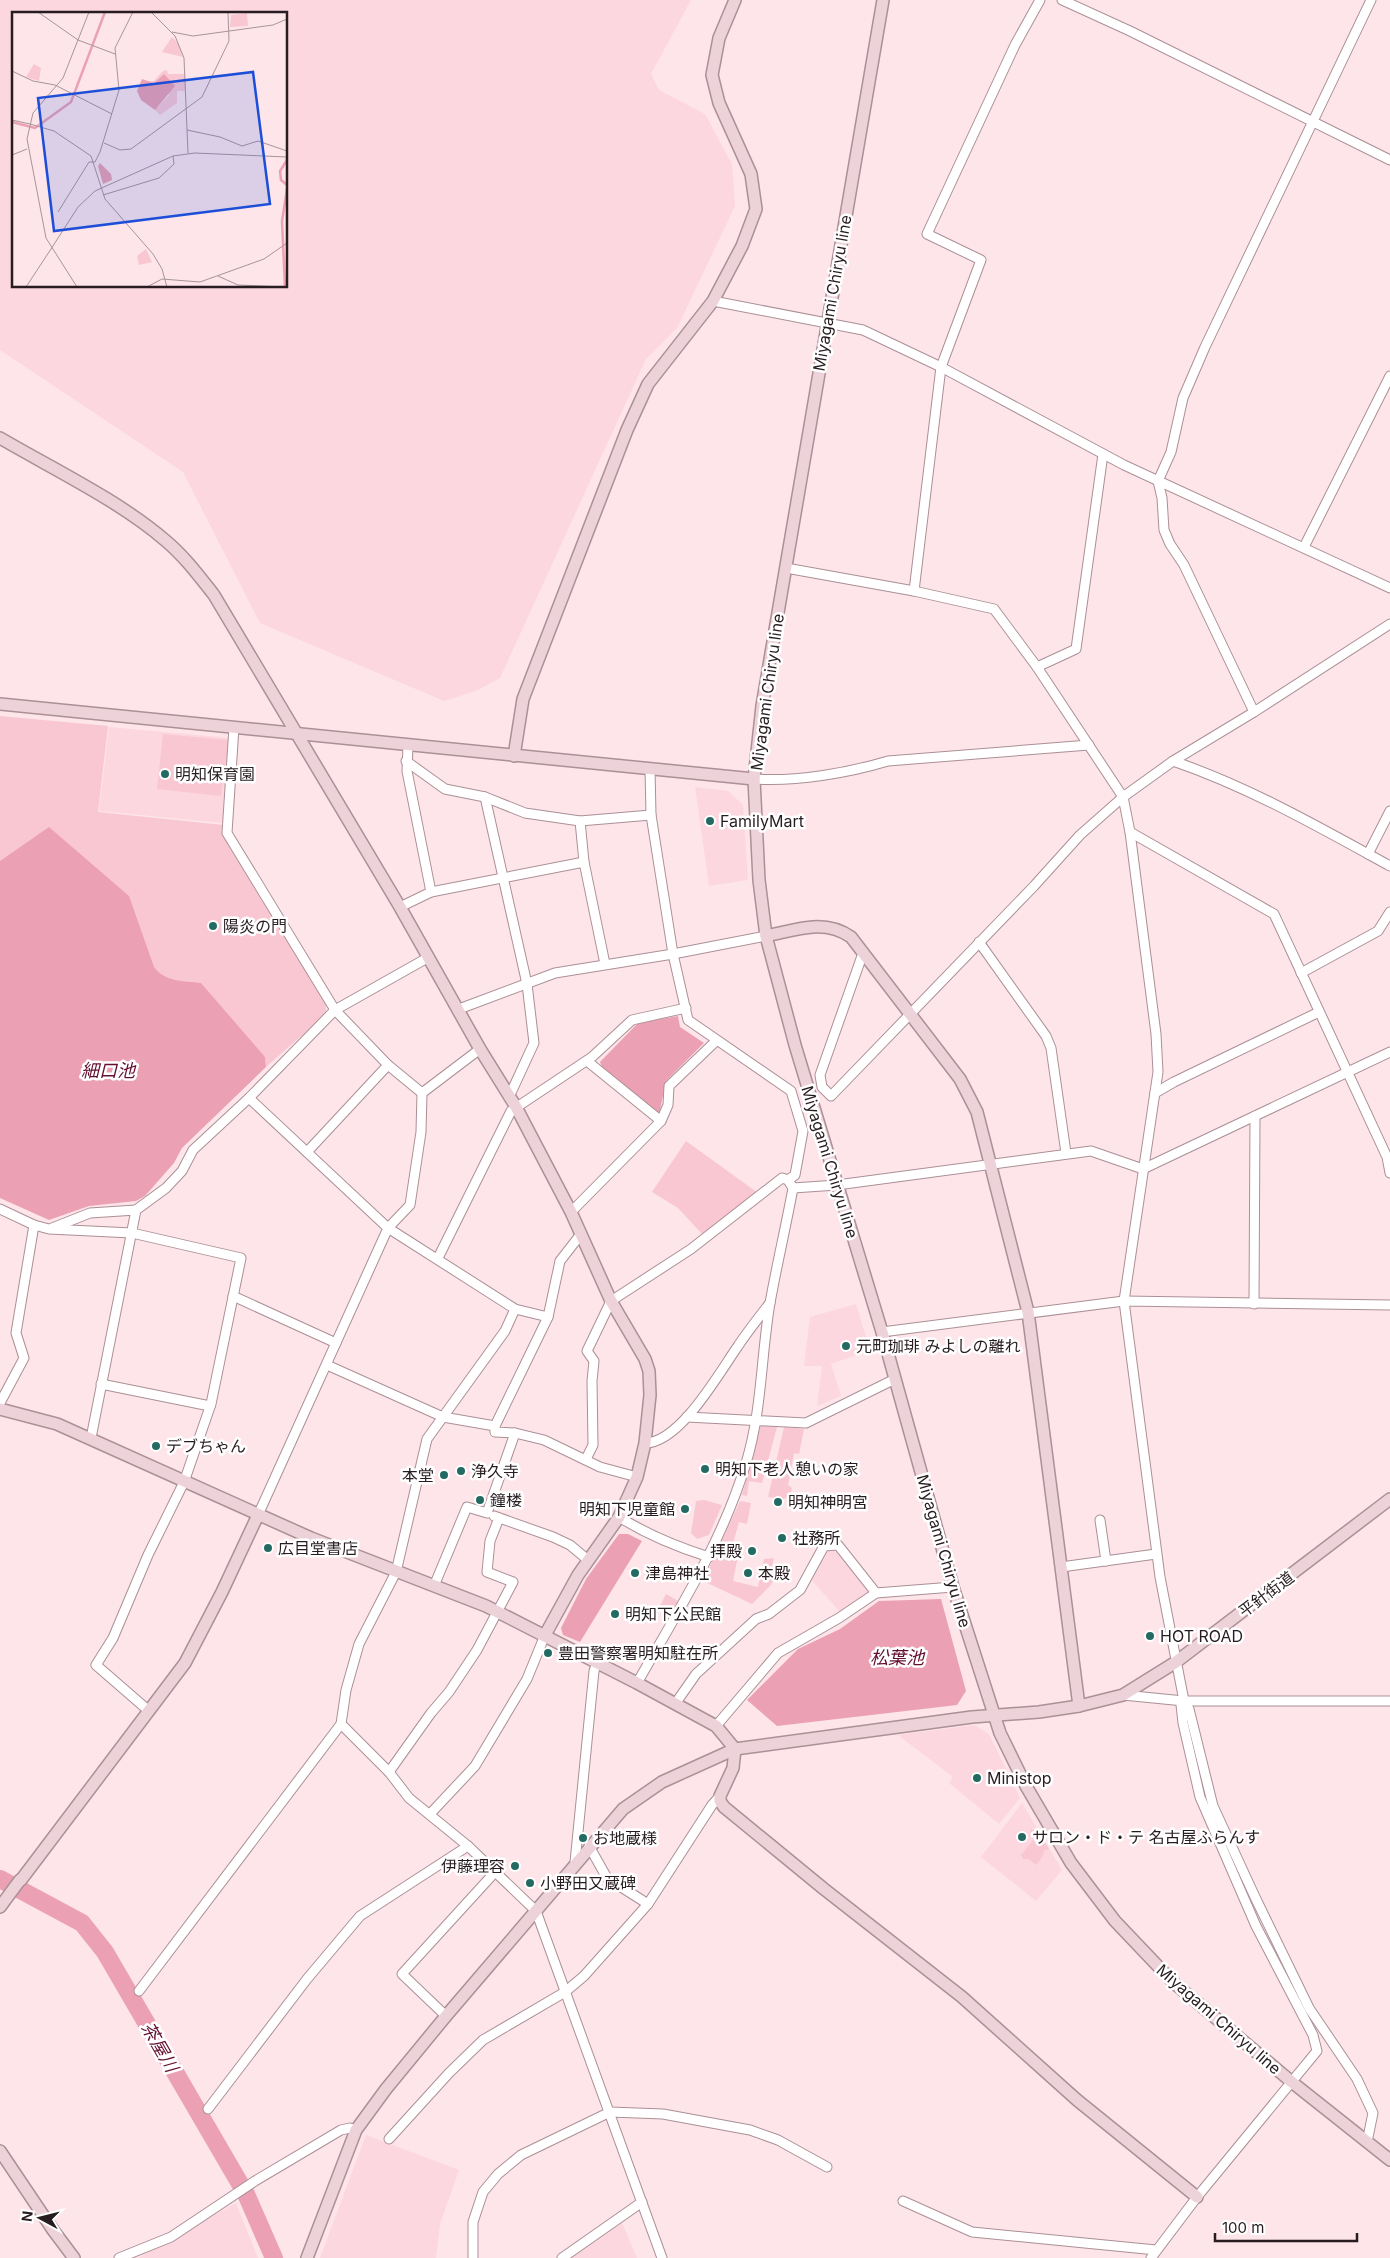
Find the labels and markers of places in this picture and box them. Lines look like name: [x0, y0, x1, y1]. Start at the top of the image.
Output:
place label: 明知保育園: [175, 764, 255, 784]
marker: 明知保育園: [159, 768, 171, 780]
place label: FamilyMart: [720, 811, 804, 831]
marker: FamilyMart: [704, 815, 716, 827]
place label: 陽炎の門: [223, 916, 287, 936]
marker: 陽炎の門: [207, 920, 219, 932]
place label: 元町珈琲 みよしの離れ: [856, 1336, 1021, 1356]
marker: 元町珈琲 みよしの離れ: [840, 1340, 852, 1352]
place label: デブちゃん: [166, 1436, 246, 1456]
marker: デブちゃん: [150, 1440, 162, 1452]
place label: 明知下老人憩いの家: [715, 1459, 859, 1479]
place label: 浄久寺: [471, 1461, 519, 1481]
marker: 明知下老人憩いの家: [699, 1463, 711, 1475]
place label: 本堂: [402, 1465, 434, 1485]
marker: 浄久寺: [455, 1465, 467, 1477]
marker: 本堂: [438, 1469, 450, 1481]
place label: 鐘楼: [490, 1490, 522, 1510]
place label: 明知神明宮: [788, 1492, 868, 1512]
marker: 鐘楼: [474, 1494, 486, 1506]
marker: 明知神明宮: [772, 1496, 784, 1508]
place label: 明知下児童館: [579, 1499, 675, 1519]
marker: 明知下児童館: [679, 1503, 691, 1515]
place label: 社務所: [792, 1528, 840, 1548]
marker: 社務所: [776, 1532, 788, 1544]
place label: 広目堂書店: [278, 1538, 358, 1558]
place label: 拝殿: [710, 1541, 742, 1561]
marker: 広目堂書店: [262, 1542, 274, 1554]
marker: 拝殿: [746, 1545, 758, 1557]
place label: 津島神社: [645, 1563, 709, 1583]
place label: 本殿: [758, 1563, 790, 1583]
marker: 津島神社: [629, 1567, 641, 1579]
marker: 本殿: [742, 1567, 754, 1579]
place label: 明知下公民館: [625, 1604, 721, 1624]
marker: 明知下公民館: [609, 1608, 621, 1620]
place label: HOT ROAD: [1160, 1626, 1243, 1646]
marker: HOT ROAD: [1144, 1630, 1156, 1642]
place label: 豊田警察署明知駐在所: [558, 1643, 718, 1663]
marker: 豊田警察署明知駐在所: [542, 1647, 554, 1659]
place label: Ministop: [987, 1768, 1052, 1788]
marker: Ministop: [971, 1772, 983, 1784]
place label: サロン・ド・テ 名古屋ふらんす: [1032, 1827, 1260, 1847]
place label: お地蔵様: [593, 1828, 657, 1848]
marker: サロン・ド・テ 名古屋ふらんす: [1016, 1831, 1028, 1843]
marker: お地蔵様: [577, 1832, 589, 1844]
place label: 伊藤理容: [441, 1856, 505, 1876]
marker: 伊藤理容: [509, 1860, 521, 1872]
place label: 小野田又蔵碑: [540, 1873, 636, 1893]
marker: 小野田又蔵碑: [524, 1877, 536, 1889]

